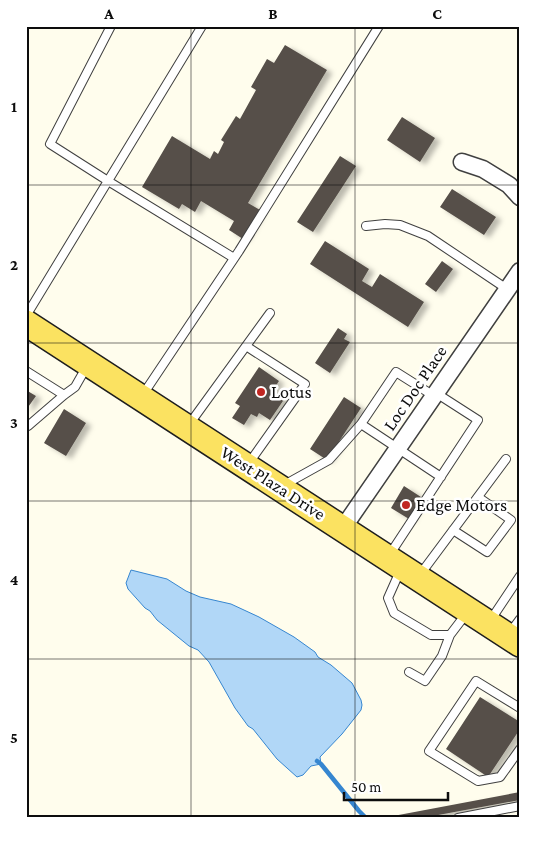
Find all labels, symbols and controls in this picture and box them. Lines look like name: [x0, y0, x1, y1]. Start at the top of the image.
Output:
text: A: [103, 5, 114, 22]
text: B: [268, 5, 278, 22]
text: C: [432, 5, 442, 22]
text: 1: [11, 98, 17, 115]
text: 2: [10, 256, 18, 273]
street label: Loc Doc Place: [379, 342, 451, 434]
place label: Lotus: [271, 382, 311, 402]
marker: Lotus: [255, 386, 267, 398]
text: 3: [10, 414, 18, 431]
street label: West Plaza Drive: [217, 442, 329, 524]
place label: Edge Motors: [416, 495, 507, 515]
marker: Edge Motors: [400, 499, 412, 511]
text: 4: [10, 571, 19, 588]
text: 5: [10, 729, 18, 746]
scale bar: [344, 769, 447, 801]
text: 50 m: [351, 779, 381, 795]

